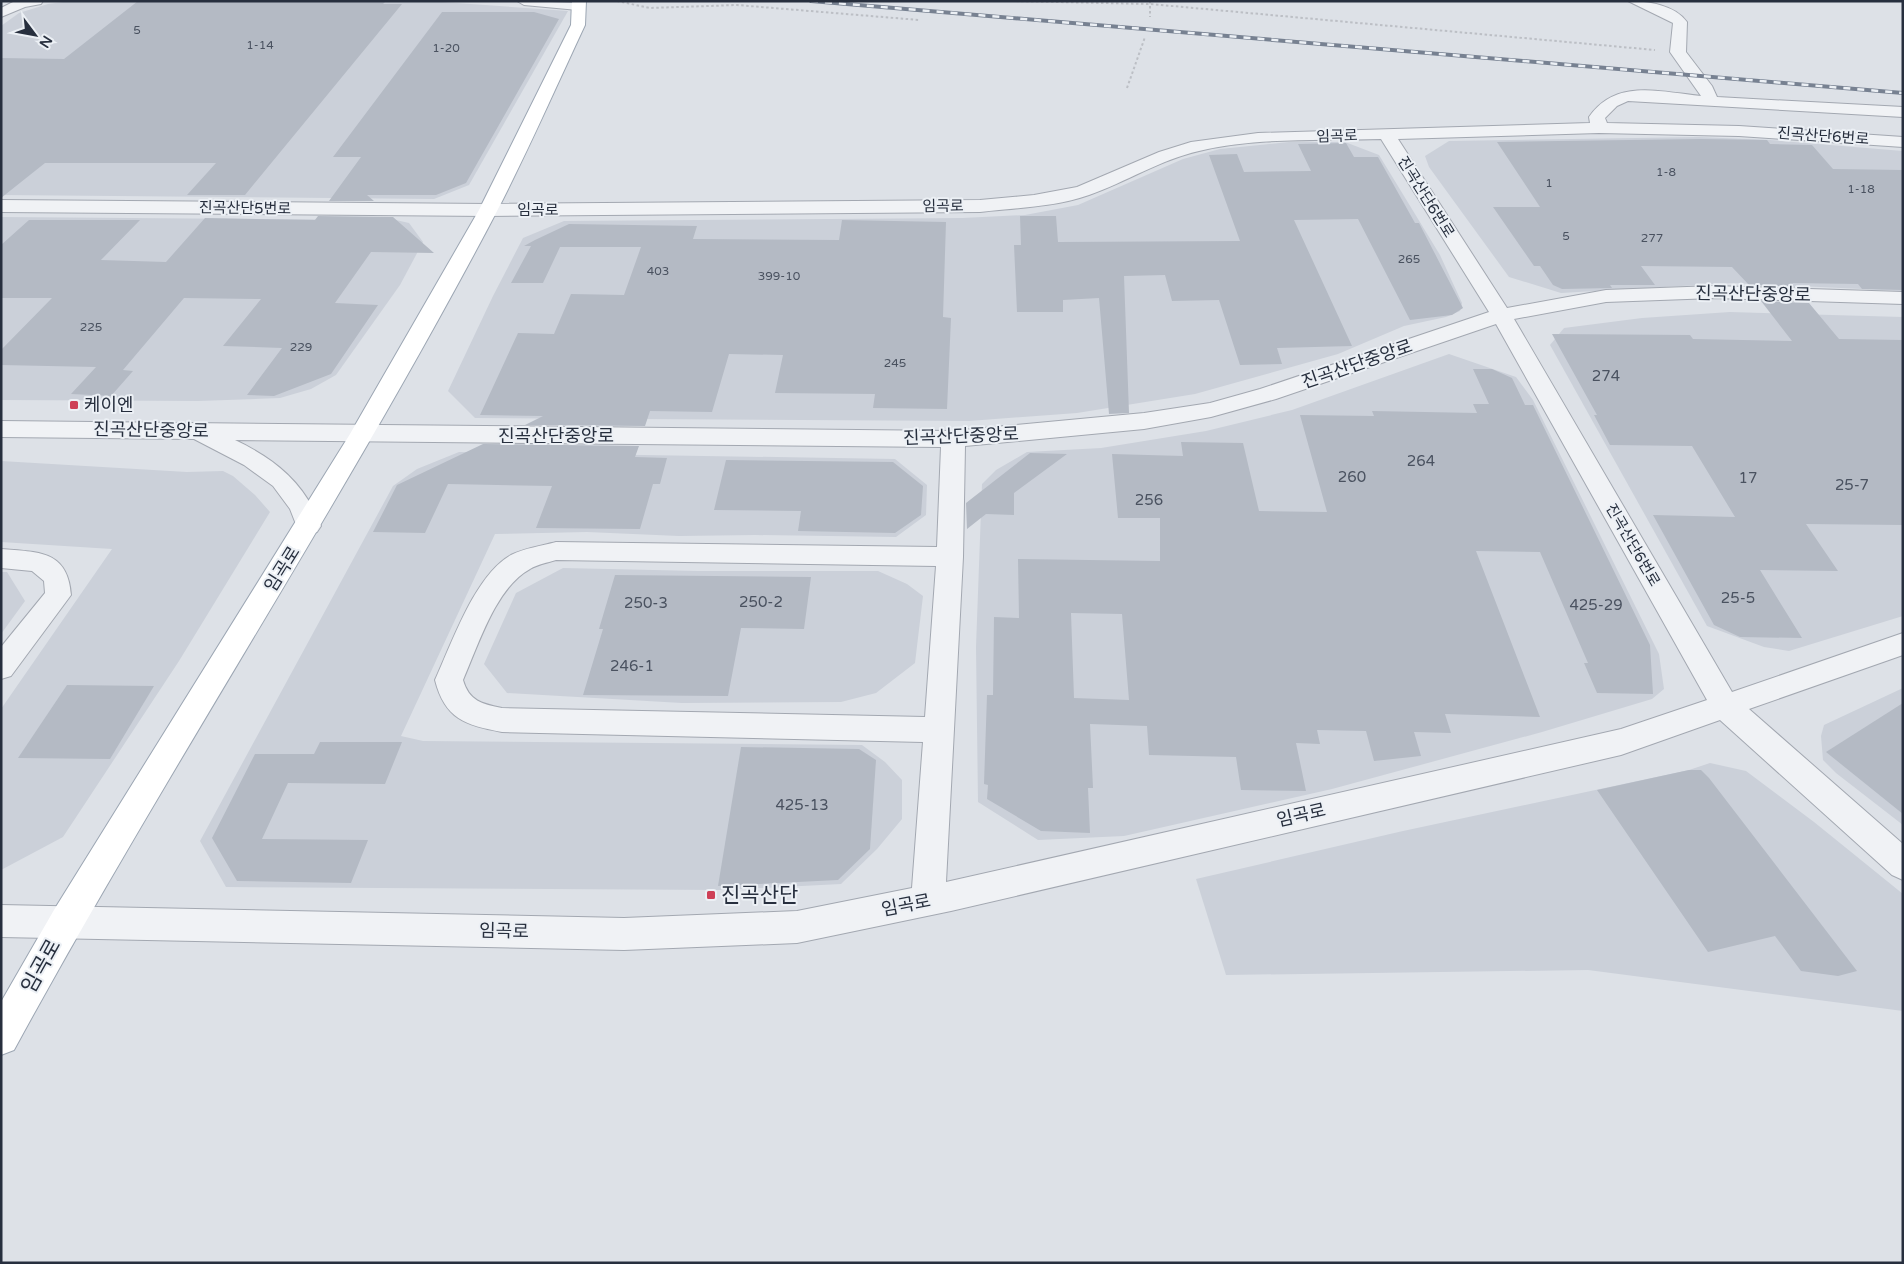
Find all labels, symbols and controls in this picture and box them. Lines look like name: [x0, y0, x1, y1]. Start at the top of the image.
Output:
north arrow: [10, 10, 60, 60]
house number: 5: [133, 23, 141, 37]
text: N: [35, 32, 56, 51]
house number: 1-14: [246, 38, 274, 52]
house number: 1-20: [432, 41, 460, 55]
street label: 진곡산단6번로: [1776, 124, 1870, 148]
street label: 임곡로: [1316, 126, 1358, 146]
street label: 진곡산단6번로: [1394, 153, 1458, 241]
house number: 1-8: [1656, 165, 1676, 179]
house number: 1: [1545, 176, 1553, 190]
house number: 1-18: [1847, 182, 1875, 196]
street label: 임곡로: [922, 197, 964, 215]
street label: 진곡산단5번로: [199, 198, 291, 218]
street label: 임곡로: [517, 201, 559, 219]
house number: 5: [1562, 229, 1570, 243]
house number: 277: [1641, 231, 1663, 245]
house number: 265: [1398, 252, 1420, 266]
house number: 403: [647, 264, 669, 278]
house number: 399-10: [758, 269, 801, 283]
street label: 진곡산단중앙로: [1695, 282, 1811, 306]
house number: 225: [80, 320, 102, 334]
street label: 진곡산단중앙로: [1299, 335, 1415, 393]
house number: 229: [290, 340, 312, 354]
house number: 245: [884, 356, 906, 370]
house number: 274: [1592, 367, 1620, 385]
place label: 케이엔: [84, 394, 134, 416]
marker: 케이엔: [68, 399, 80, 411]
street label: 진곡산단중앙로: [93, 418, 209, 442]
street label: 진곡산단중앙로: [903, 423, 1019, 449]
street label: 진곡산단중앙로: [498, 425, 614, 447]
house number: 264: [1407, 452, 1435, 470]
house number: 260: [1338, 468, 1366, 486]
house number: 17: [1739, 469, 1757, 487]
house number: 25-7: [1835, 476, 1869, 494]
house number: 256: [1135, 491, 1163, 509]
street label: 진곡산단6번로: [1602, 501, 1664, 589]
street label: 임곡로: [260, 542, 304, 596]
house number: 25-5: [1721, 589, 1755, 607]
house number: 250-2: [739, 593, 783, 611]
house number: 250-3: [624, 594, 668, 612]
house number: 425-29: [1569, 596, 1623, 614]
house number: 246-1: [610, 657, 654, 675]
house number: 425-13: [775, 796, 829, 814]
street label: 임곡로: [1274, 799, 1328, 831]
place label: 진곡산단: [721, 883, 798, 908]
marker: 진곡산단: [705, 889, 717, 901]
street label: 임곡로: [880, 889, 932, 921]
street label: 임곡로: [479, 920, 529, 942]
street label: 임곡로: [16, 935, 66, 998]

